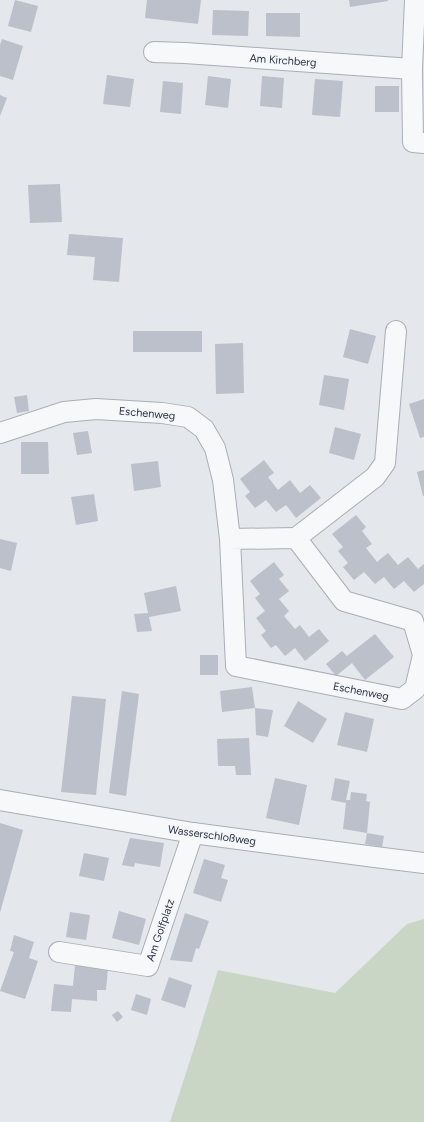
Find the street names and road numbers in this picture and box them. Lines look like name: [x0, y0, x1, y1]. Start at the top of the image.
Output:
street label: Am Kirchberg: [249, 52, 317, 69]
street label: Eschenweg: [118, 405, 176, 422]
street label: Eschenweg: [332, 680, 390, 703]
street label: Wasserschloßweg: [167, 823, 257, 848]
street label: Am Golfplatz: [144, 897, 177, 963]

